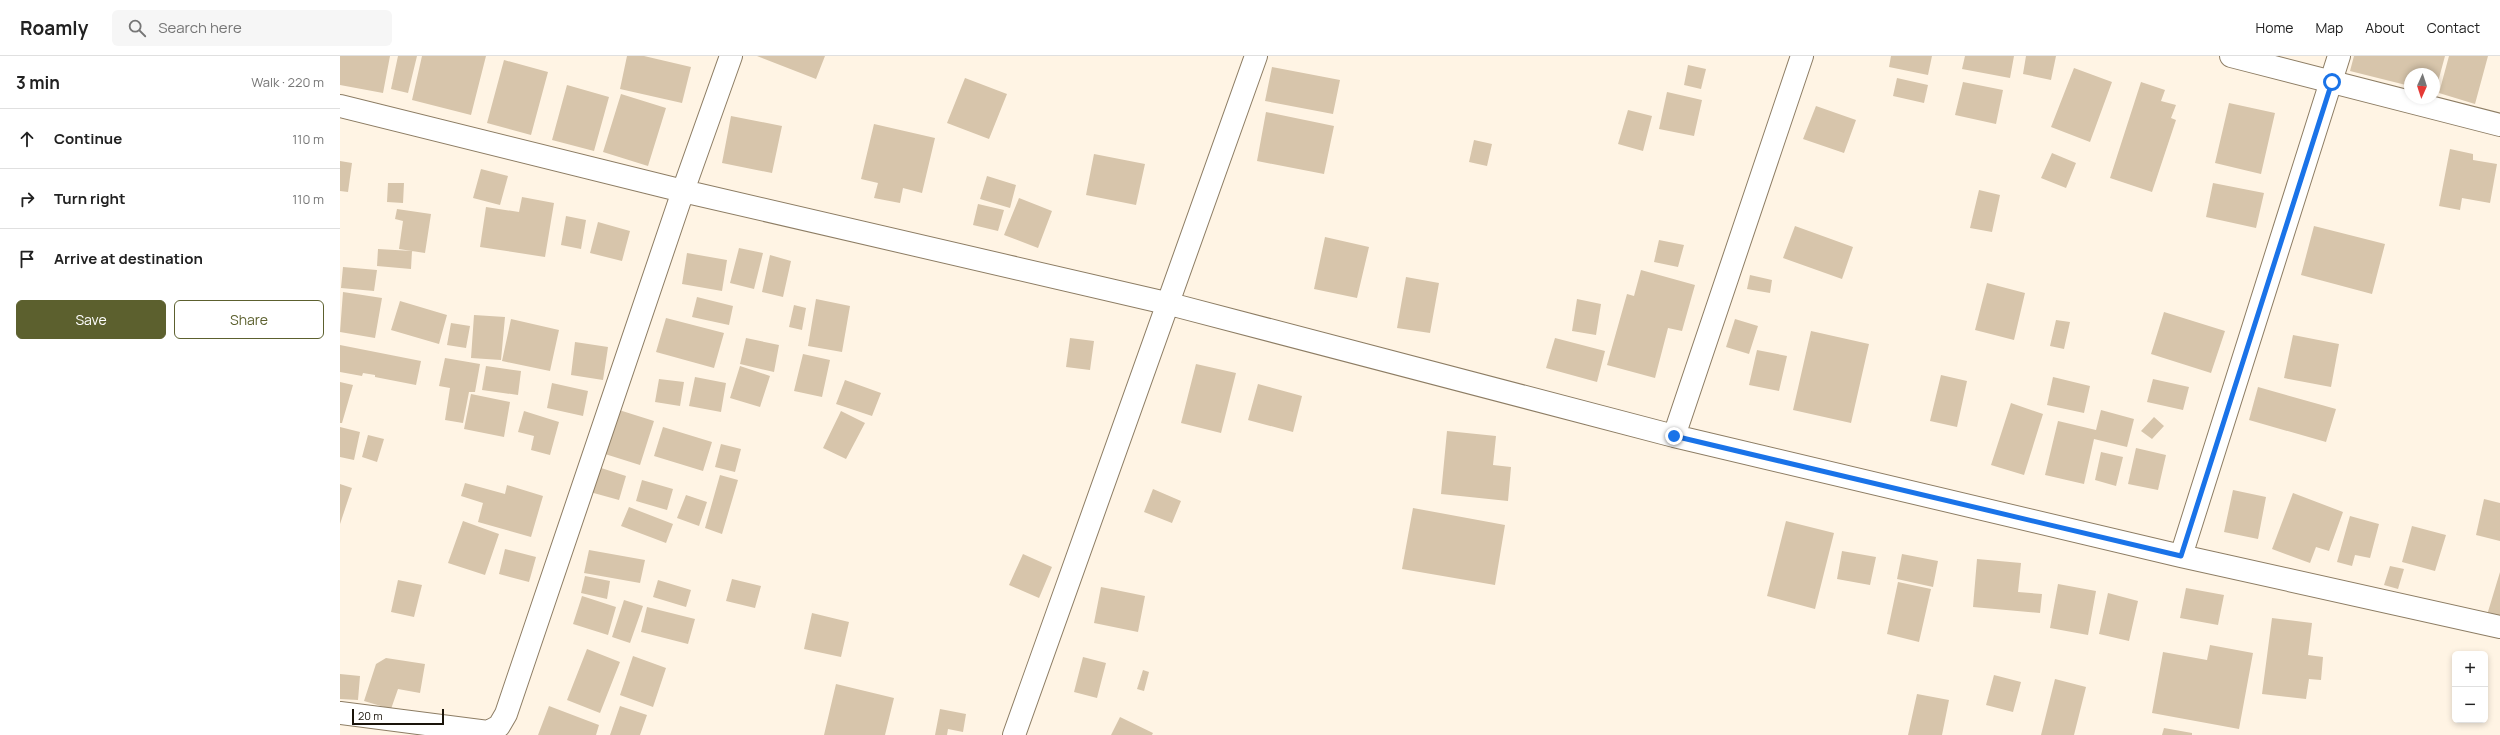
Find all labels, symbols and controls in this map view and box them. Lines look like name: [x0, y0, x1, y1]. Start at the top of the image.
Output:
search box: [112, 10, 392, 46]
text: Roamly: [20, 15, 88, 41]
icon: search: [126, 17, 148, 39]
text: Search here: [158, 17, 242, 38]
text: Home: [2256, 18, 2293, 37]
text: Map: [2315, 18, 2343, 37]
text: About: [2365, 18, 2405, 37]
text: Contact: [2427, 18, 2480, 37]
north arrow: [2404, 68, 2440, 104]
text: 3 min: [16, 71, 60, 94]
text: Walk · 220 m: [251, 73, 324, 91]
route start: [2323, 73, 2341, 91]
icon: ahead: [16, 128, 38, 150]
text: Continue: [54, 128, 122, 149]
text: 110 m: [292, 130, 324, 148]
icon: right: [16, 188, 38, 210]
text: Turn right: [54, 188, 125, 209]
text: 110 m: [292, 190, 324, 208]
icon: arrive: [16, 248, 38, 270]
text: Arrive at destination: [54, 248, 203, 269]
button: Save: [16, 300, 166, 339]
button: Share: [174, 300, 324, 339]
route end: [1665, 427, 1683, 445]
map controls: [2452, 651, 2488, 723]
button: +: [2452, 651, 2488, 687]
button: −: [2452, 687, 2488, 723]
scale bar: [352, 707, 444, 726]
text: 20 m: [358, 708, 383, 723]

